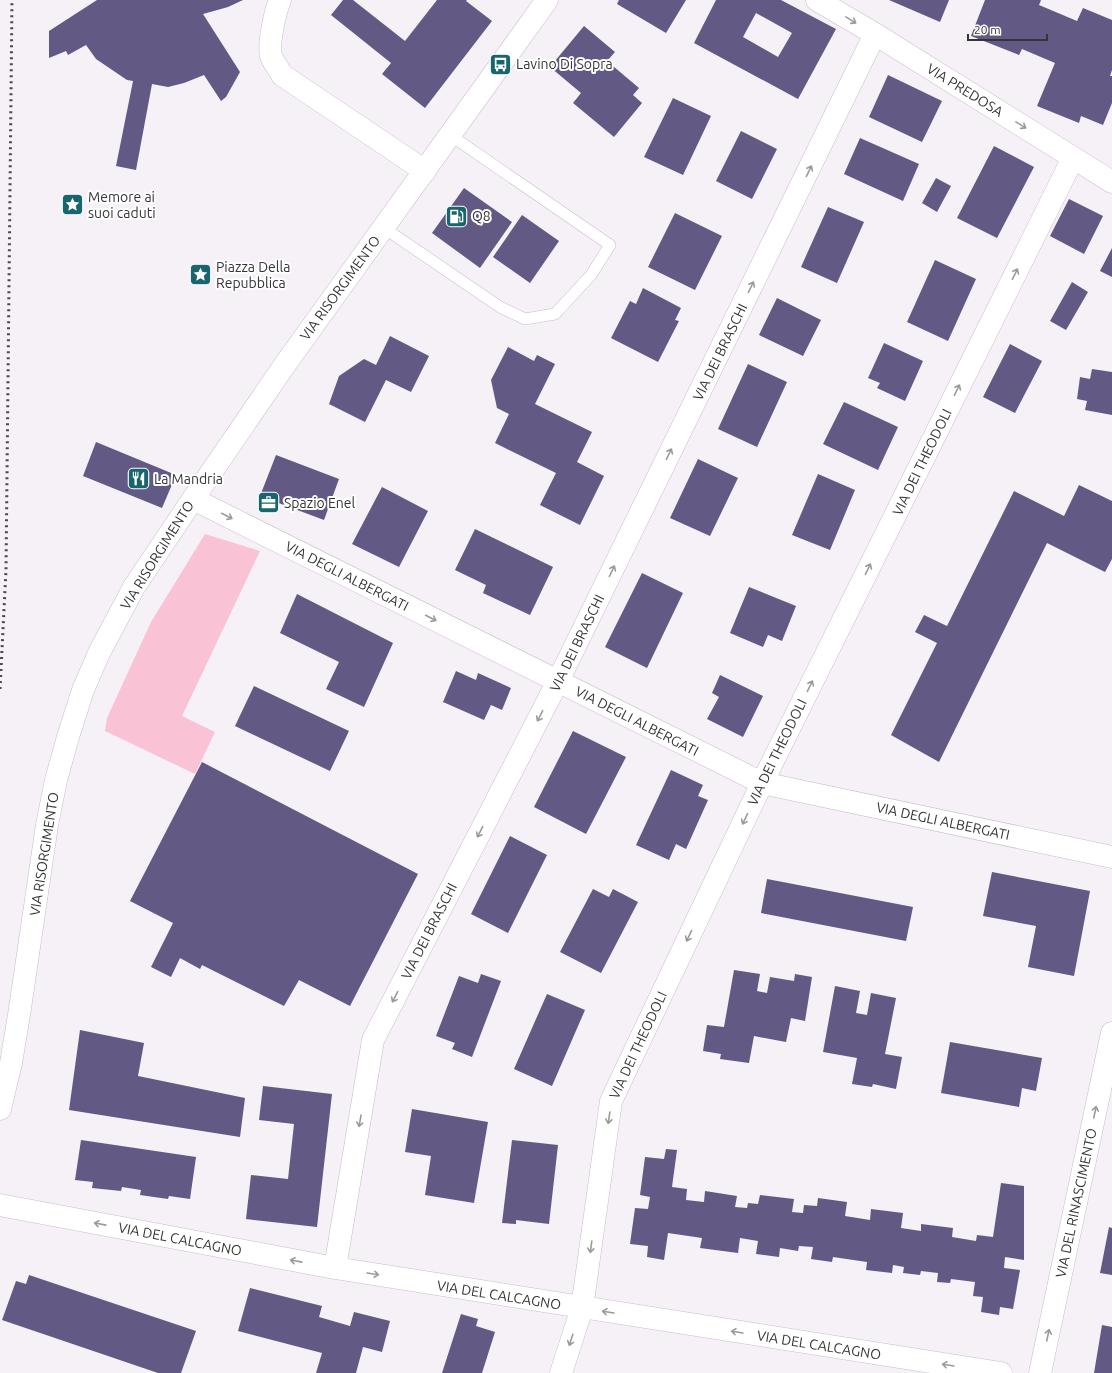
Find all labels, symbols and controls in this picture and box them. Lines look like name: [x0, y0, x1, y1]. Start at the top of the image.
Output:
one-way arrow: [845, 16, 857, 24]
scale bar: [968, 16, 1047, 42]
text: 20 m: [974, 23, 1001, 36]
bus stop icon: Lavino Di Sopra: [488, 51, 514, 77]
place label: Lavino Di Sopra: [516, 56, 613, 72]
street label: VIA PREDOSA: [924, 60, 1006, 120]
one-way arrow: [1015, 122, 1027, 130]
one-way arrow: [806, 165, 813, 177]
place label: Memore ai suoi caduti: [88, 189, 156, 221]
place icon: Memore ai suoi caduti: [60, 192, 86, 218]
fuel station icon: Q8: [443, 203, 469, 229]
place label: Q8: [472, 208, 491, 224]
street label: VIA RISORGIMENTO: [297, 233, 383, 343]
place label: Piazza Della Repubblica: [216, 259, 290, 291]
place icon: Piazza Della Repubblica: [187, 262, 213, 288]
one-way arrow: [1012, 268, 1020, 280]
one-way arrow: [748, 282, 755, 294]
street label: VIA DEI BRASCHI: [690, 301, 750, 403]
one-way arrow: [954, 385, 962, 397]
street label: VIA DEI THEODOLI: [889, 406, 955, 518]
one-way arrow: [666, 449, 673, 461]
restaurant icon: La Mandria: [126, 466, 152, 492]
place label: La Mandria: [154, 471, 223, 487]
office icon: Spazio Enel: [255, 490, 281, 516]
place label: Spazio Enel: [284, 495, 356, 511]
street label: VIA RISORGIMENTO: [117, 498, 197, 612]
one-way arrow: [221, 513, 233, 521]
street label: VIA DEGLI ALBERGATI: [283, 538, 411, 614]
one-way arrow: [865, 564, 872, 576]
one-way arrow: [609, 565, 616, 577]
street label: VIA DEI BRASCHI: [547, 592, 607, 694]
one-way arrow: [425, 615, 437, 622]
one-way arrow: [807, 680, 814, 692]
street label: VIA DEGLI ALBERGATI: [573, 683, 701, 759]
street label: VIA DEI THEODOLI: [744, 696, 810, 808]
one-way arrow: [536, 710, 543, 722]
street label: VIA RISORGIMENTO: [26, 791, 62, 917]
street label: VIA DEGLI ALBERGATI: [875, 799, 1011, 843]
one-way arrow: [741, 812, 748, 824]
one-way arrow: [476, 825, 484, 837]
street label: VIA DEI BRASCHI: [398, 880, 460, 982]
one-way arrow: [685, 930, 692, 942]
street label: VIA DEI THEODOLI: [606, 989, 670, 1101]
one-way arrow: [391, 991, 399, 1003]
one-way arrow: [1092, 1106, 1100, 1119]
one-way arrow: [605, 1111, 613, 1124]
one-way arrow: [355, 1114, 363, 1127]
street label: VIA DEL RINASCIMENTO: [1052, 1127, 1100, 1279]
one-way arrow: [94, 1219, 107, 1227]
street label: VIA DEL CALCAGNO: [117, 1219, 243, 1259]
one-way arrow: [587, 1240, 595, 1253]
one-way arrow: [290, 1257, 303, 1265]
one-way arrow: [366, 1270, 379, 1278]
street label: VIA DEL CALCAGNO: [436, 1277, 562, 1313]
one-way arrow: [602, 1308, 615, 1316]
street label: VIA DEL CALCAGNO: [756, 1327, 882, 1363]
one-way arrow: [731, 1328, 744, 1336]
one-way arrow: [1044, 1329, 1052, 1342]
one-way arrow: [567, 1334, 575, 1346]
one-way arrow: [942, 1361, 955, 1369]

